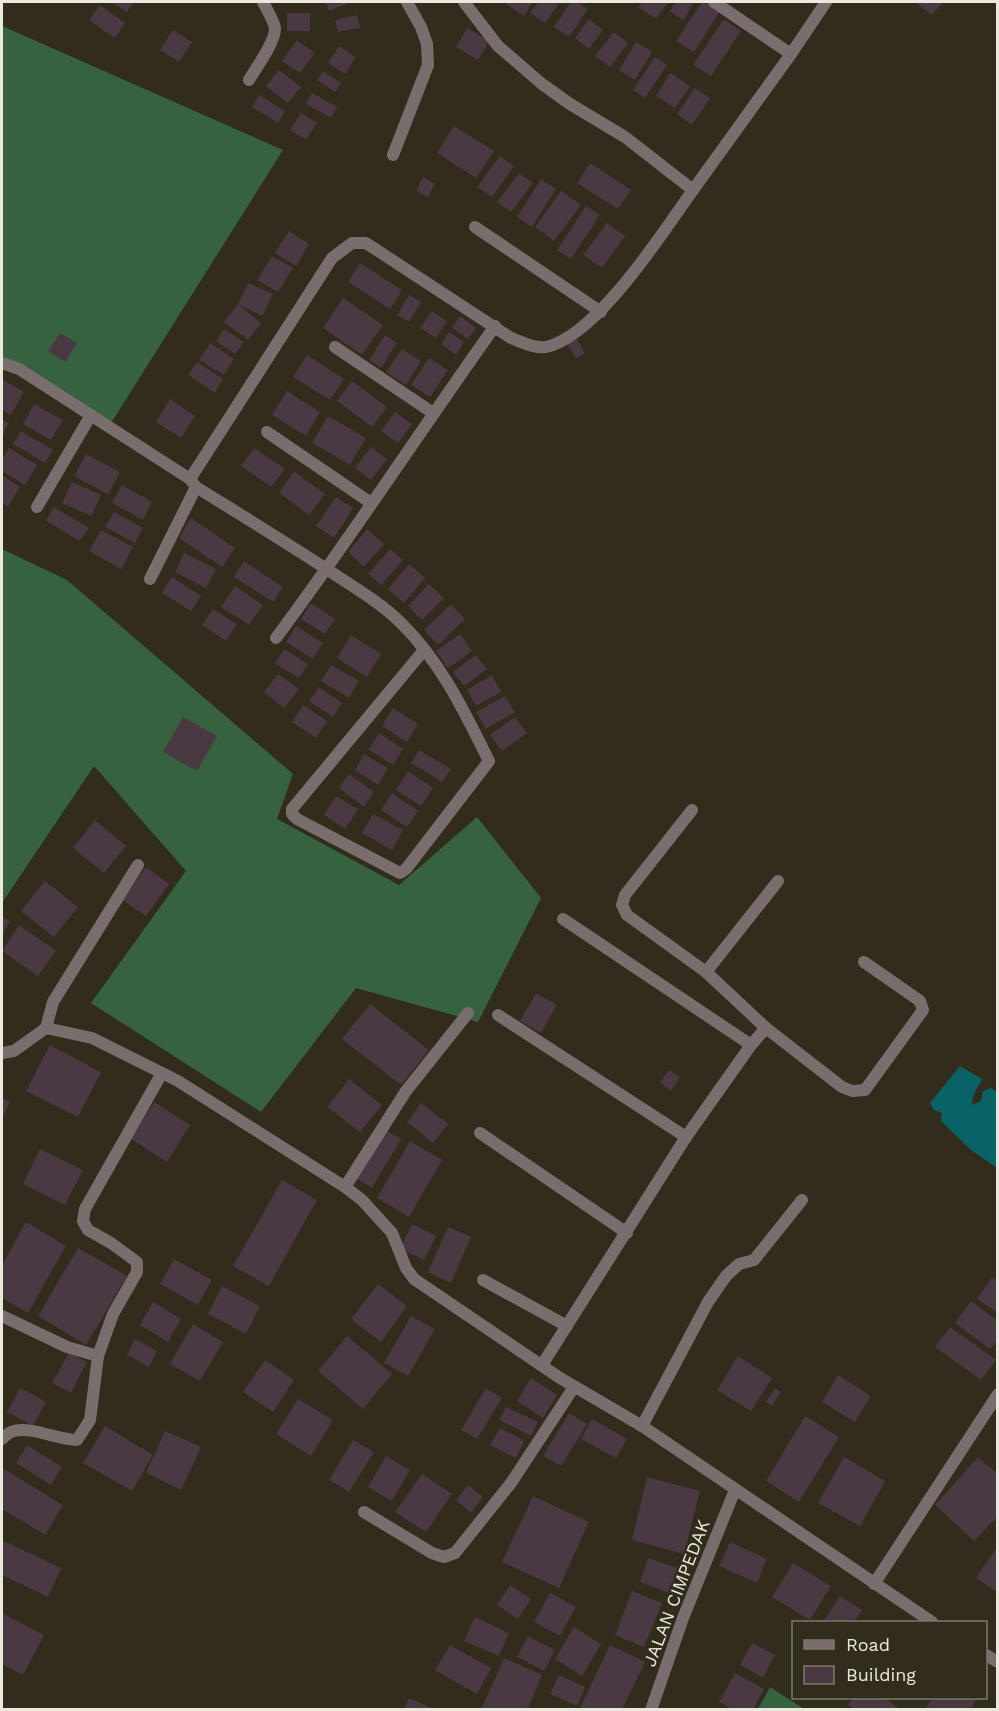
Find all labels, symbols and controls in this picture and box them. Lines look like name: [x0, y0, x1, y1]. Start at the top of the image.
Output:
street label: JALAN CIMPEDAK: [638, 1517, 714, 1669]
legend: [792, 1621, 987, 1699]
text: Road: [846, 1634, 890, 1655]
text: Building: [846, 1664, 916, 1685]

